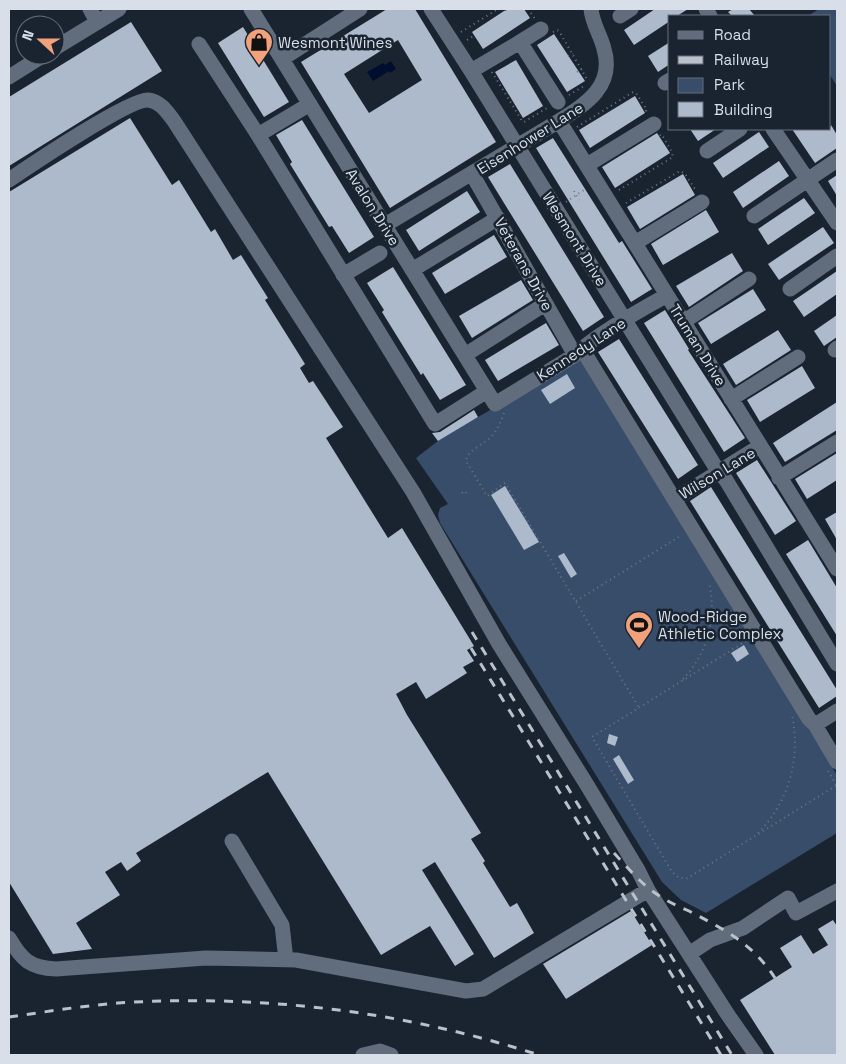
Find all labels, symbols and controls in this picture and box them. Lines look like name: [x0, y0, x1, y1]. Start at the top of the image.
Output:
north arrow: [15, 15, 65, 65]
legend: [668, 15, 831, 130]
text: Road: [714, 25, 751, 44]
shop icon: Wesmont Wines: [244, 27, 274, 66]
text: N: [18, 28, 38, 43]
place label: Wesmont Wines: [278, 33, 392, 52]
text: Railway: [714, 50, 769, 69]
text: Park: [714, 75, 745, 94]
street label: Eisenhower Lane: [473, 98, 587, 178]
text: Building: [714, 100, 773, 119]
street label: Avalon Drive: [342, 165, 404, 249]
street label: Wesmont Drive: [538, 188, 612, 290]
street label: Veterans Drive: [491, 214, 558, 314]
street label: Truman Drive: [665, 301, 731, 390]
street label: Kennedy Lane: [533, 313, 629, 385]
street label: Wilson Lane: [675, 443, 759, 503]
place label: Wood-Ridge Athletic Complex: [658, 607, 781, 643]
sports icon: Wood-Ridge Athletic Complex: [624, 610, 654, 649]

